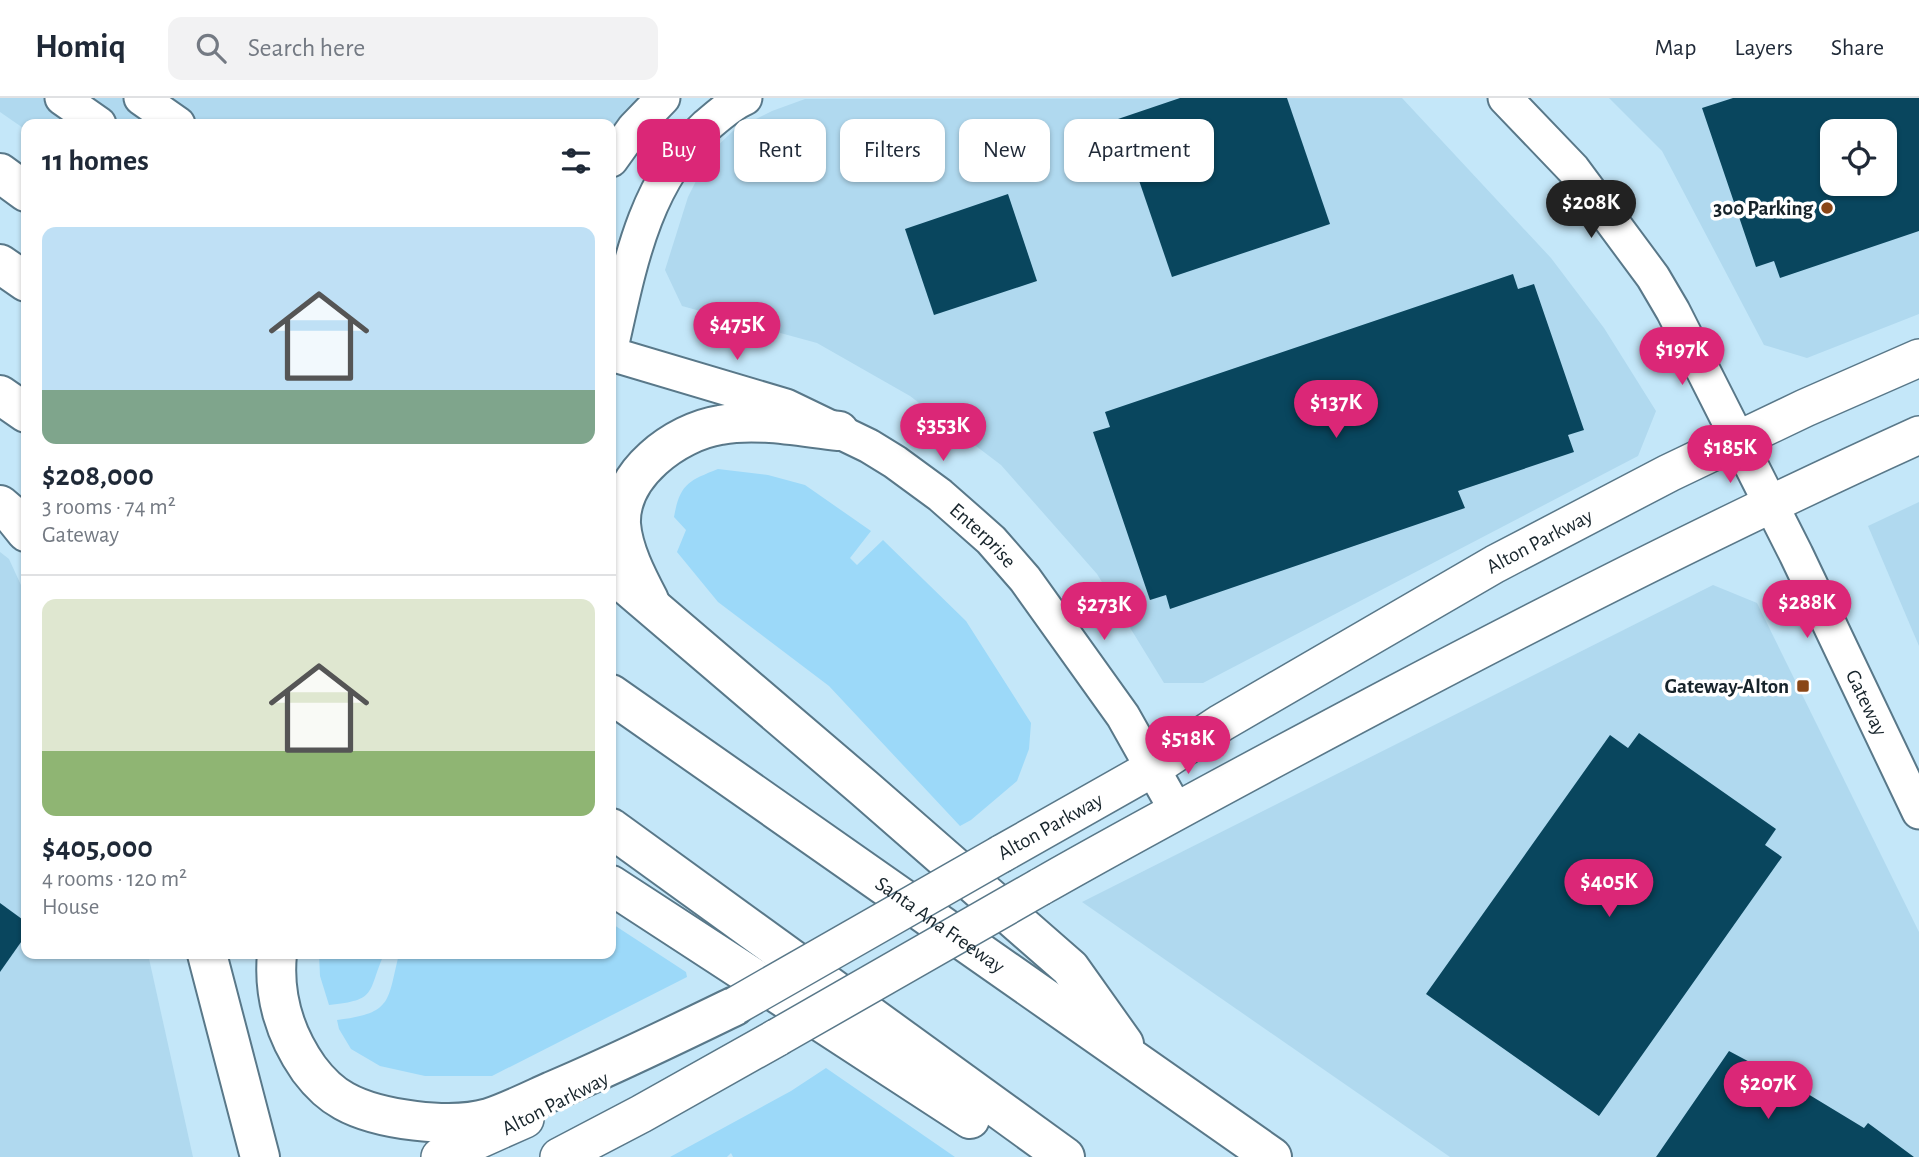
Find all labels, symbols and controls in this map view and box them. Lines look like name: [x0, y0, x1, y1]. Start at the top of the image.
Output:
search box: [168, 17, 658, 80]
icon: search: [192, 29, 230, 67]
text: Homiq: [35, 31, 126, 64]
text: Search here: [248, 35, 365, 61]
text: Map: [1654, 36, 1696, 60]
text: Layers: [1734, 36, 1793, 60]
text: Share: [1831, 36, 1884, 60]
chip: Buy: [637, 119, 720, 182]
chip: Rent: [734, 119, 826, 182]
chip: Filters: [840, 119, 945, 182]
chip: New: [959, 119, 1050, 182]
chip: Apartment: [1064, 119, 1214, 182]
map controls: [1820, 119, 1897, 196]
button: locate: [1820, 119, 1897, 196]
icon: filters: [557, 142, 595, 180]
text: 11 homes: [42, 146, 149, 176]
pin: $208K: [1542, 180, 1640, 240]
text: $208K: [1562, 191, 1620, 214]
place label: 300 Parking: [1713, 198, 1813, 219]
marker: 300 Parking: [1819, 200, 1835, 216]
icon: home: [256, 273, 382, 399]
pin: $475K: [688, 302, 786, 362]
text: $475K: [709, 313, 765, 336]
pin: $197K: [1633, 328, 1731, 387]
text: $197K: [1655, 338, 1709, 361]
pin: $137K: [1287, 380, 1385, 440]
text: $137K: [1310, 391, 1362, 414]
pin: $353K: [894, 404, 992, 463]
text: $353K: [916, 414, 970, 437]
pin: $185K: [1681, 426, 1779, 485]
text: $185K: [1703, 436, 1757, 459]
text: $208,000: [42, 461, 154, 491]
text: 3 rooms · 74 m²: [42, 496, 176, 519]
street label: Enterprise: [946, 499, 1020, 572]
street label: Alton Parkway: [1483, 505, 1596, 578]
text: Gateway: [42, 524, 119, 547]
pin: $288K: [1758, 580, 1856, 640]
pin: $273K: [1055, 582, 1153, 642]
text: $288K: [1778, 591, 1836, 614]
text: $273K: [1077, 593, 1131, 616]
icon: home: [256, 645, 382, 771]
street label: Gateway: [1842, 666, 1891, 739]
place label: Gateway-Alton: [1665, 676, 1789, 697]
marker: Gateway-Alton: [1795, 678, 1811, 694]
pin: $518K: [1139, 716, 1237, 776]
text: $518K: [1161, 727, 1215, 750]
street label: Alton Parkway: [994, 789, 1106, 864]
text: $405,000: [42, 833, 153, 863]
pin: $405K: [1560, 860, 1658, 919]
text: 4 rooms · 120 m²: [42, 868, 187, 891]
text: $405K: [1580, 870, 1638, 893]
street label: Santa Ana Freeway: [872, 873, 1008, 977]
text: House: [42, 896, 99, 919]
pin: $207K: [1719, 1062, 1817, 1121]
street label: Alton Parkway: [499, 1068, 612, 1139]
text: $207K: [1740, 1072, 1796, 1095]

